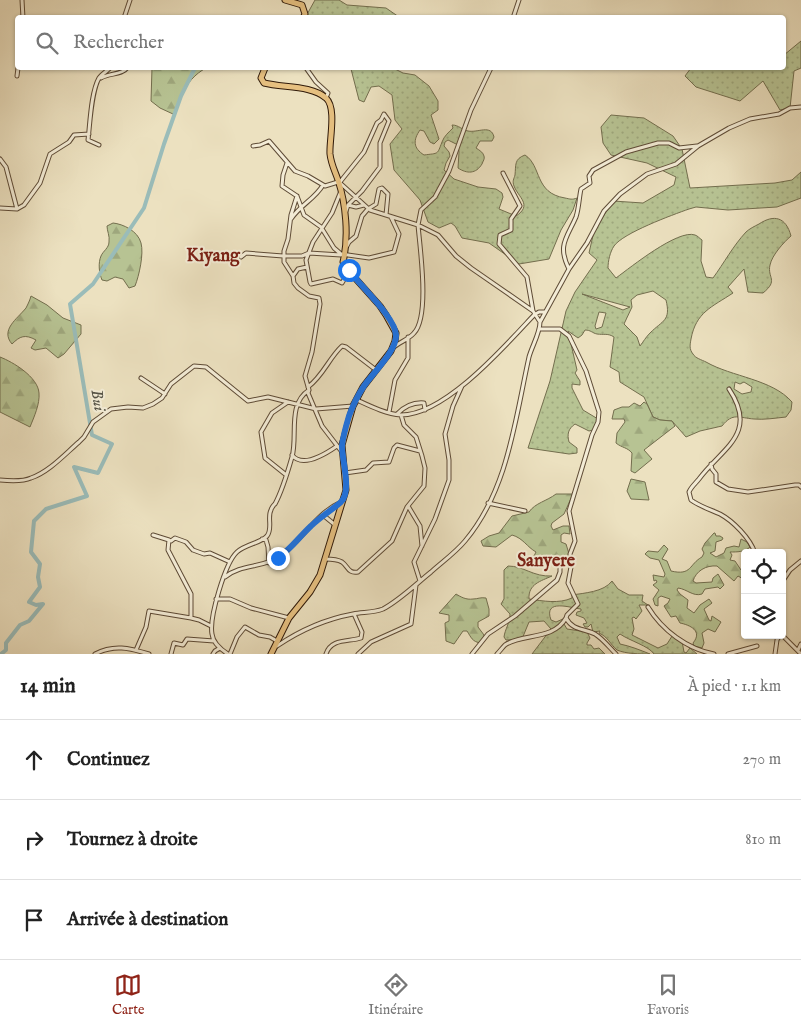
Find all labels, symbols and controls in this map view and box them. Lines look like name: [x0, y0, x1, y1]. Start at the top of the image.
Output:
search box: [15, 15, 786, 70]
icon: search: [33, 29, 61, 57]
text: Rechercher: [73, 31, 164, 55]
district label: Kiyang: [186, 245, 241, 268]
route start: [338, 259, 361, 282]
water label: Bui: [85, 388, 109, 414]
route end: [267, 547, 290, 570]
map controls: [741, 549, 786, 639]
button: locate: [741, 549, 786, 594]
district label: Sanyere: [517, 550, 576, 573]
button: layers: [741, 594, 786, 639]
text: 14 min: [20, 673, 76, 700]
text: À pied · 1.1 km: [688, 677, 781, 697]
icon: ahead: [20, 746, 48, 774]
text: Continuez: [67, 748, 150, 772]
text: 270 m: [742, 750, 781, 770]
icon: right: [20, 826, 48, 854]
text: Tournez à droite: [67, 828, 198, 852]
text: 810 m: [745, 830, 781, 850]
icon: arrive: [20, 906, 48, 934]
text: Arrivée à destination: [67, 908, 228, 932]
tab: Carte: [112, 971, 144, 1019]
tab: Itinéraire: [368, 971, 423, 1019]
tab: Favoris: [647, 971, 689, 1019]

